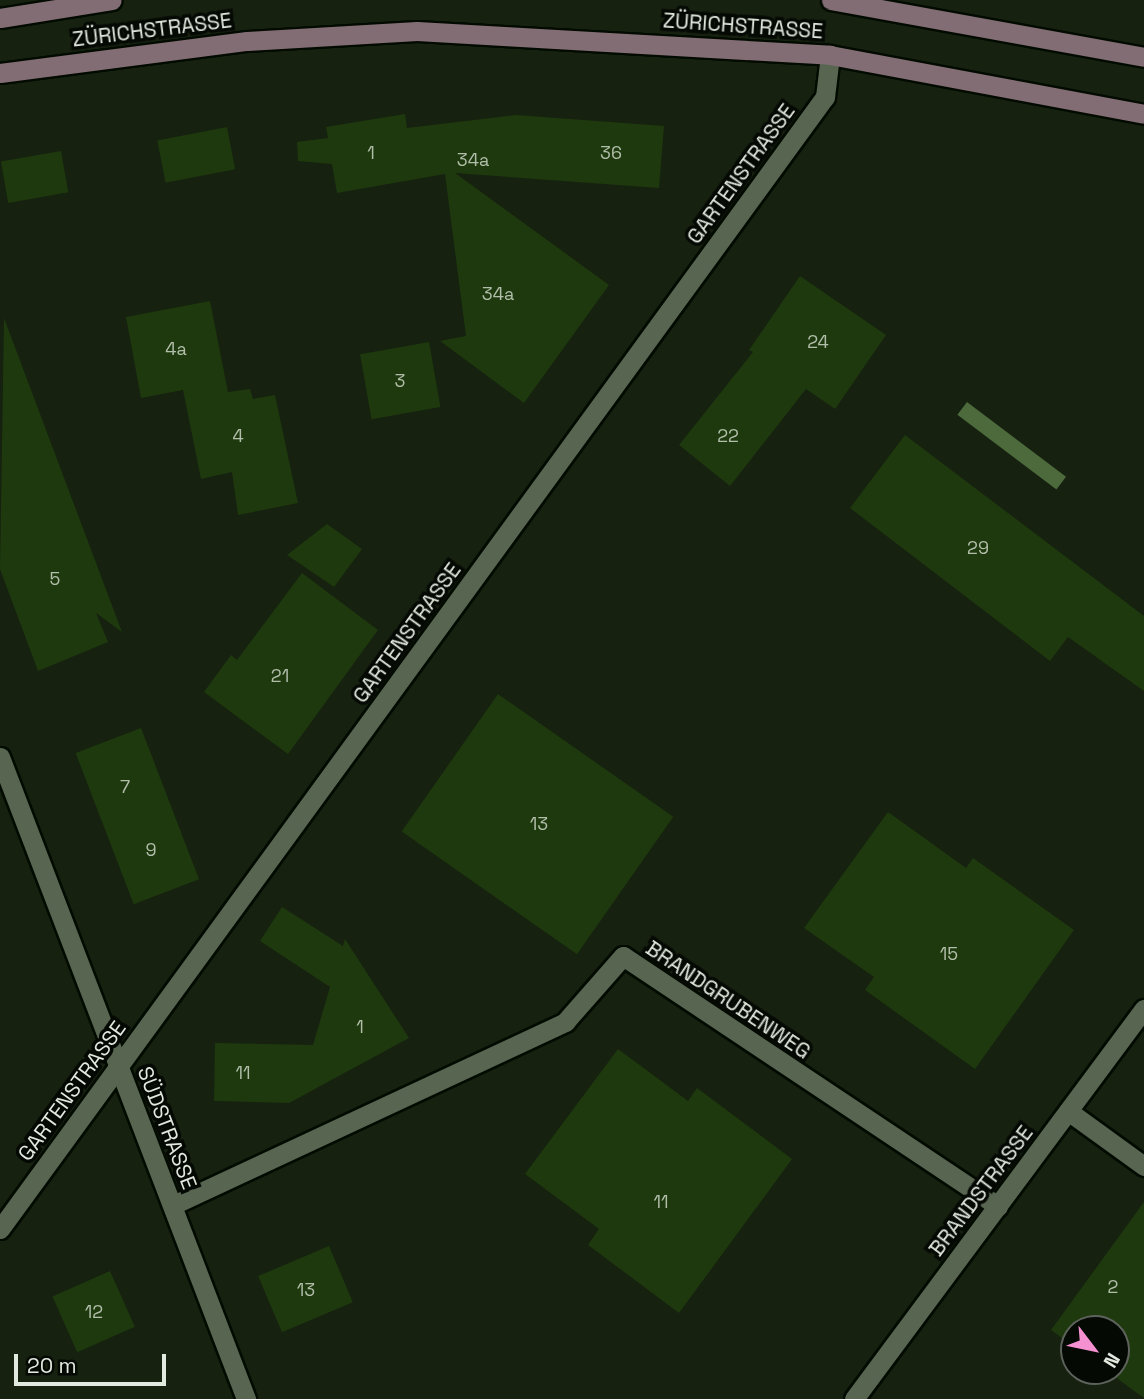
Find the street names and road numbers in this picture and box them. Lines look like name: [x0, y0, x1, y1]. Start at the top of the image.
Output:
street label: ZÜRICHSTRASSE: [71, 8, 233, 52]
street label: ZÜRICHSTRASSE: [662, 8, 824, 44]
street label: GARTENSTRASSE: [682, 99, 800, 249]
street label: GARTENSTRASSE: [348, 558, 466, 708]
street label: BRANDGRUBENWEG: [641, 936, 815, 1064]
street label: GARTENSTRASSE: [13, 1016, 131, 1166]
street label: SÜDSTRASSE: [132, 1063, 202, 1193]
street label: BRANDSTRASSE: [924, 1121, 1038, 1261]

